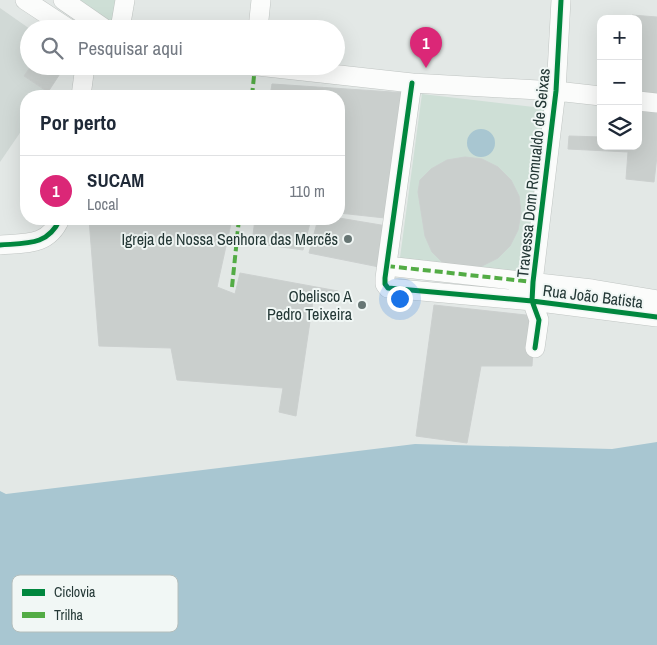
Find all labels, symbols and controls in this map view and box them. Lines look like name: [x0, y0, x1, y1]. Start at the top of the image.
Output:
map controls: [597, 15, 642, 150]
button: +: [597, 15, 642, 60]
search box: [20, 20, 345, 75]
pin: 1: [410, 27, 442, 68]
icon: search: [38, 34, 66, 62]
text: Pesquisar aqui: [78, 35, 183, 61]
button: −: [597, 60, 642, 105]
street label: Travessa Dom Romualdo de Seixas: [511, 67, 555, 279]
button: layers: [597, 105, 642, 150]
text: Por perto: [40, 108, 117, 137]
text: SUCAM: [87, 167, 144, 193]
text: 1: [52, 180, 60, 202]
text: 110 m: [289, 180, 325, 202]
text: Local: [87, 193, 118, 215]
place label: Igreja de Nossa Senhora das Mercẽs: [121, 228, 338, 250]
marker: Igreja de Nossa Senhora das Mercẽs: [342, 233, 354, 245]
street label: Rua João Batista: [542, 279, 645, 313]
place label: Obelisco A Pedro Teixeira: [267, 285, 353, 325]
your location: [387, 286, 413, 312]
marker: Obelisco A Pedro Teixeira: [356, 299, 368, 311]
legend: [12, 575, 178, 632]
text: Ciclovia: [54, 583, 96, 601]
text: Trilha: [54, 606, 84, 624]

